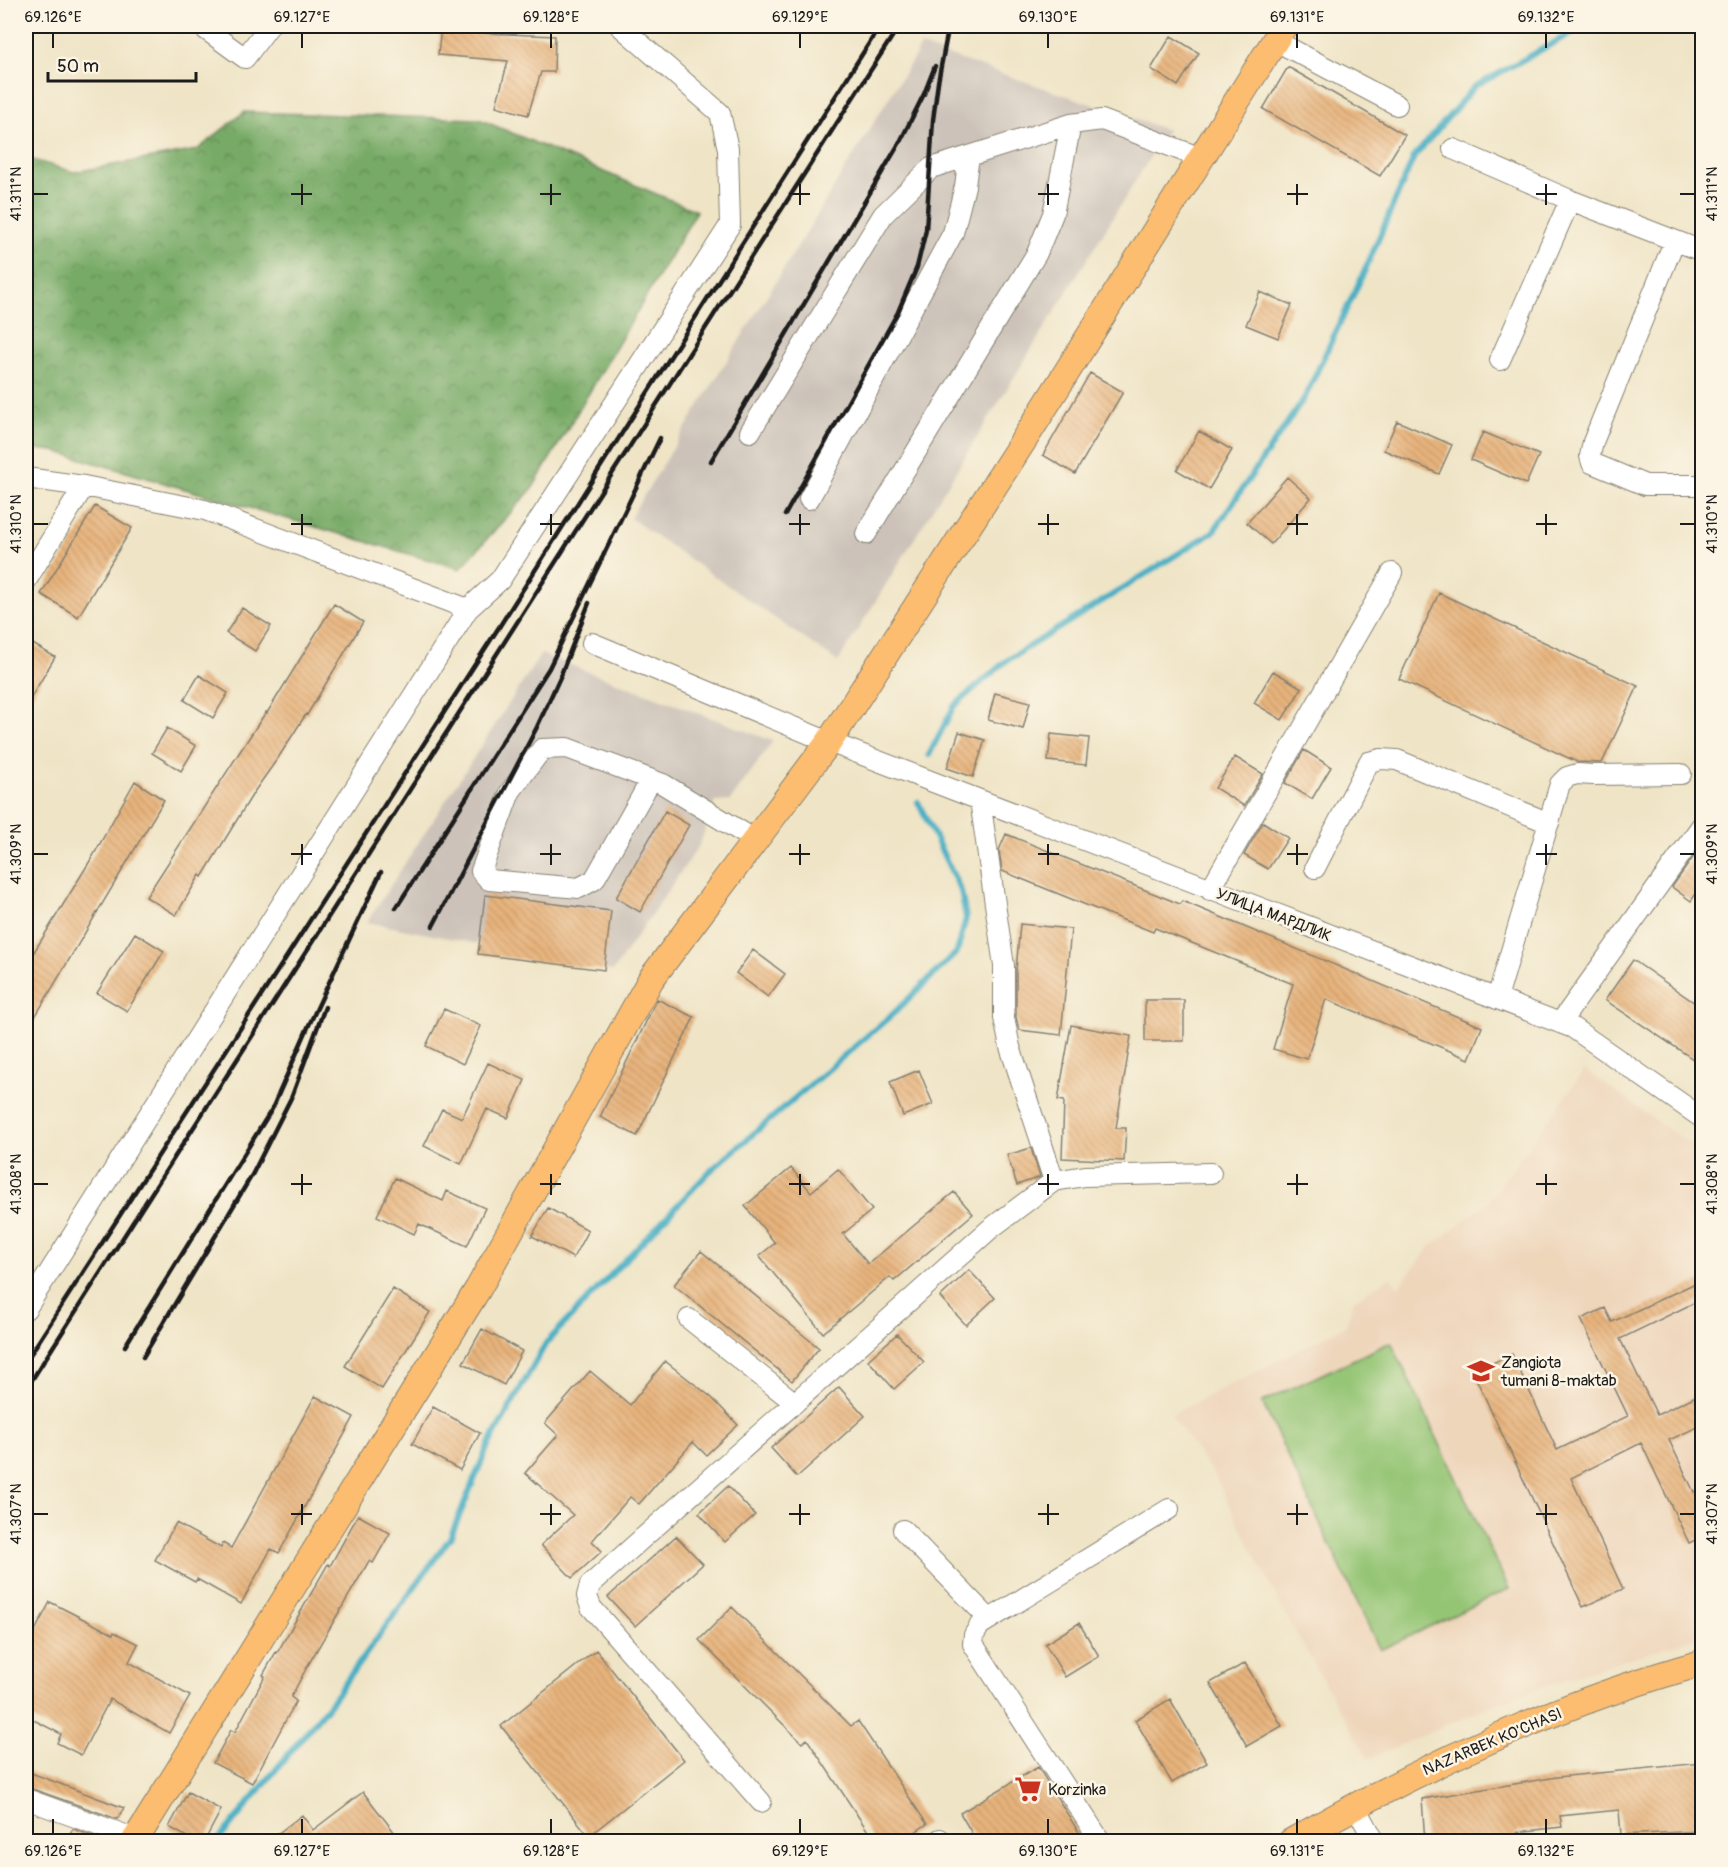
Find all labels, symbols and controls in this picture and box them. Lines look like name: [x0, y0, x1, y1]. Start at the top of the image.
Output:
text: 69.126°E: [24, 8, 82, 27]
text: 69.127°E: [274, 8, 330, 27]
text: 69.128°E: [523, 8, 579, 27]
text: 69.129°E: [772, 8, 828, 27]
text: 69.130°E: [1019, 8, 1077, 27]
text: 69.131°E: [1270, 8, 1324, 27]
text: 69.132°E: [1518, 8, 1575, 27]
scale bar: [48, 45, 196, 83]
text: 50 m: [57, 55, 99, 78]
text: 41.311°N: [7, 167, 26, 221]
text: 41.311°N: [1703, 167, 1722, 221]
text: 41.310°N: [7, 494, 26, 554]
text: 41.310°N: [1703, 494, 1722, 554]
text: 41.309°N: [7, 824, 26, 884]
text: 41.309°N: [1703, 824, 1722, 884]
street label: УЛИЦА МАРДЛИК: [1213, 884, 1334, 946]
text: 41.308°N: [7, 1154, 26, 1214]
text: 41.308°N: [1703, 1154, 1722, 1214]
place label: Zangiota tumani 8-maktab: [1500, 1353, 1617, 1391]
school or university icon: Zangiota tumani 8-maktab: [1466, 1356, 1496, 1386]
text: 41.307°N: [7, 1483, 26, 1545]
text: 41.307°N: [1703, 1483, 1722, 1545]
street label: NAZARBEK KO'CHASI: [1420, 1704, 1565, 1780]
supermarket icon: Korzinka: [1013, 1774, 1043, 1804]
place label: Korzinka: [1048, 1780, 1106, 1800]
text: 69.126°E: [24, 1842, 82, 1861]
text: 69.127°E: [274, 1842, 330, 1861]
text: 69.128°E: [523, 1842, 579, 1861]
text: 69.129°E: [772, 1842, 828, 1861]
text: 69.130°E: [1019, 1842, 1077, 1861]
text: 69.131°E: [1270, 1842, 1324, 1861]
text: 69.132°E: [1518, 1842, 1575, 1861]

